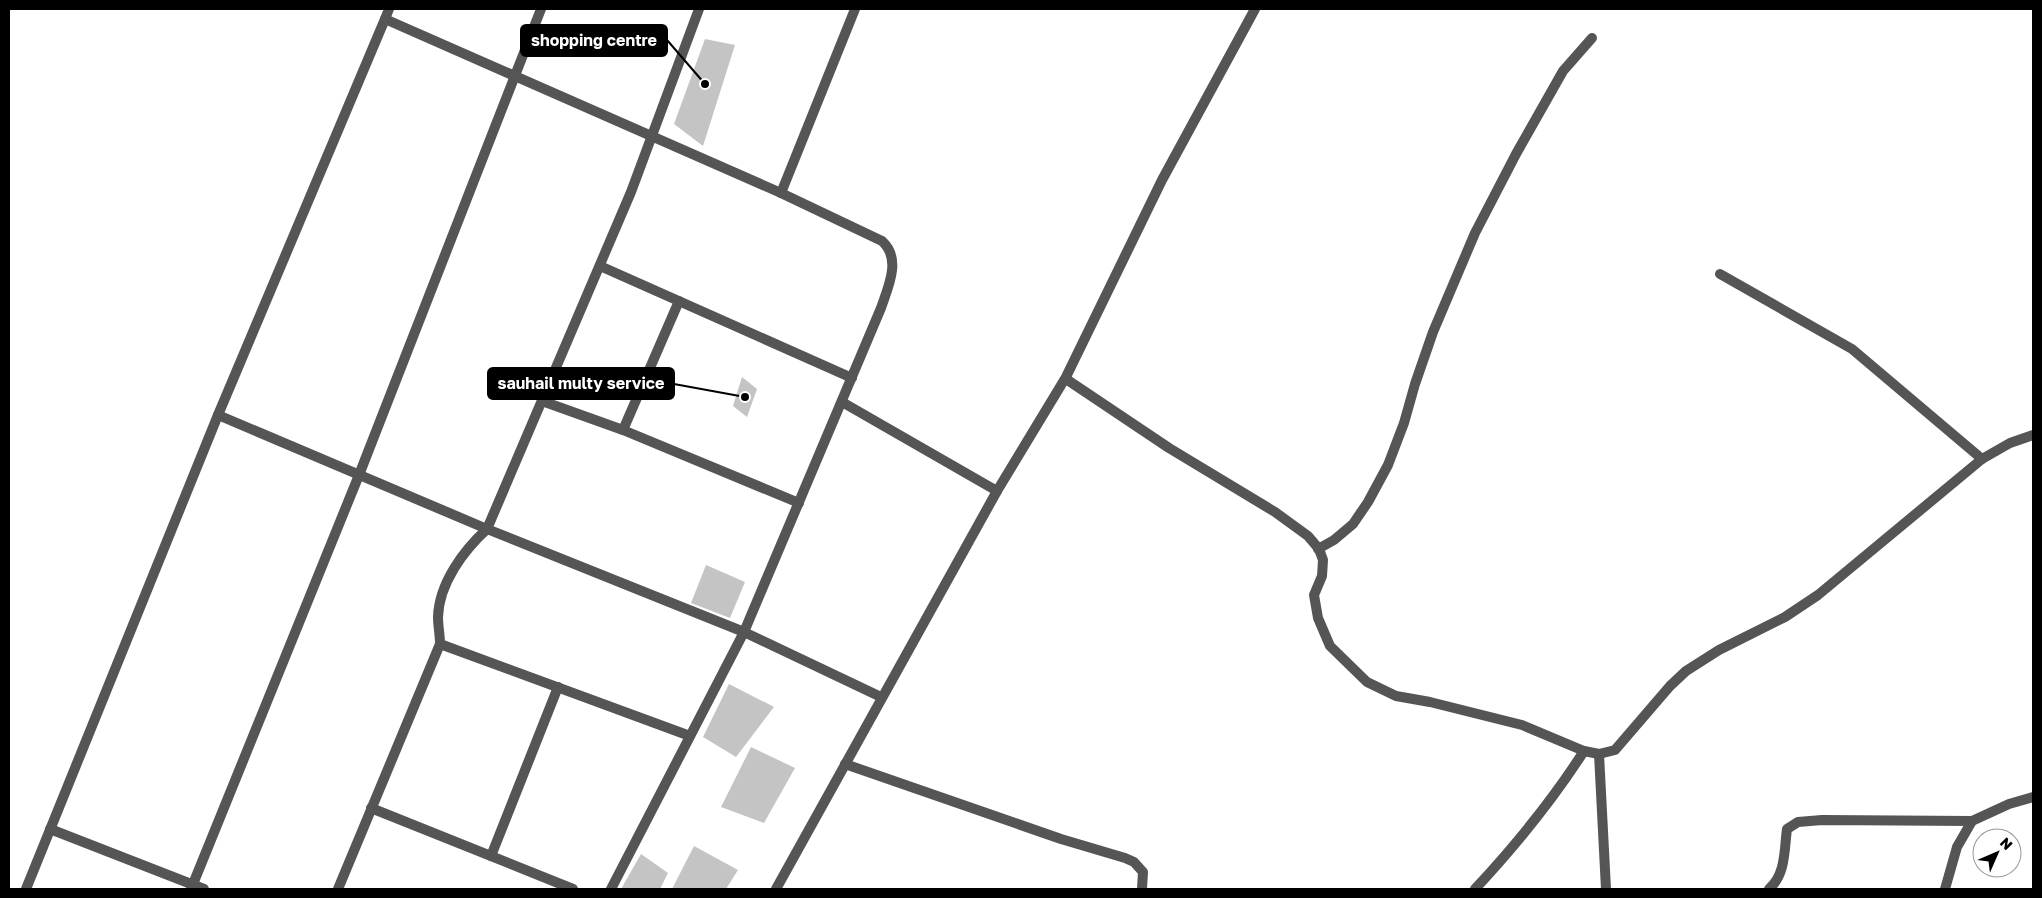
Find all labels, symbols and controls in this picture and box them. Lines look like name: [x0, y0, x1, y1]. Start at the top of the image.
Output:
callout: shopping centre: [521, 25, 667, 56]
text: shopping centre: [531, 30, 657, 50]
callout: sauhail multy service: [488, 368, 674, 399]
text: sauhail multy service: [498, 373, 664, 393]
north arrow: [1972, 828, 2022, 878]
text: N: [1997, 834, 2016, 853]

